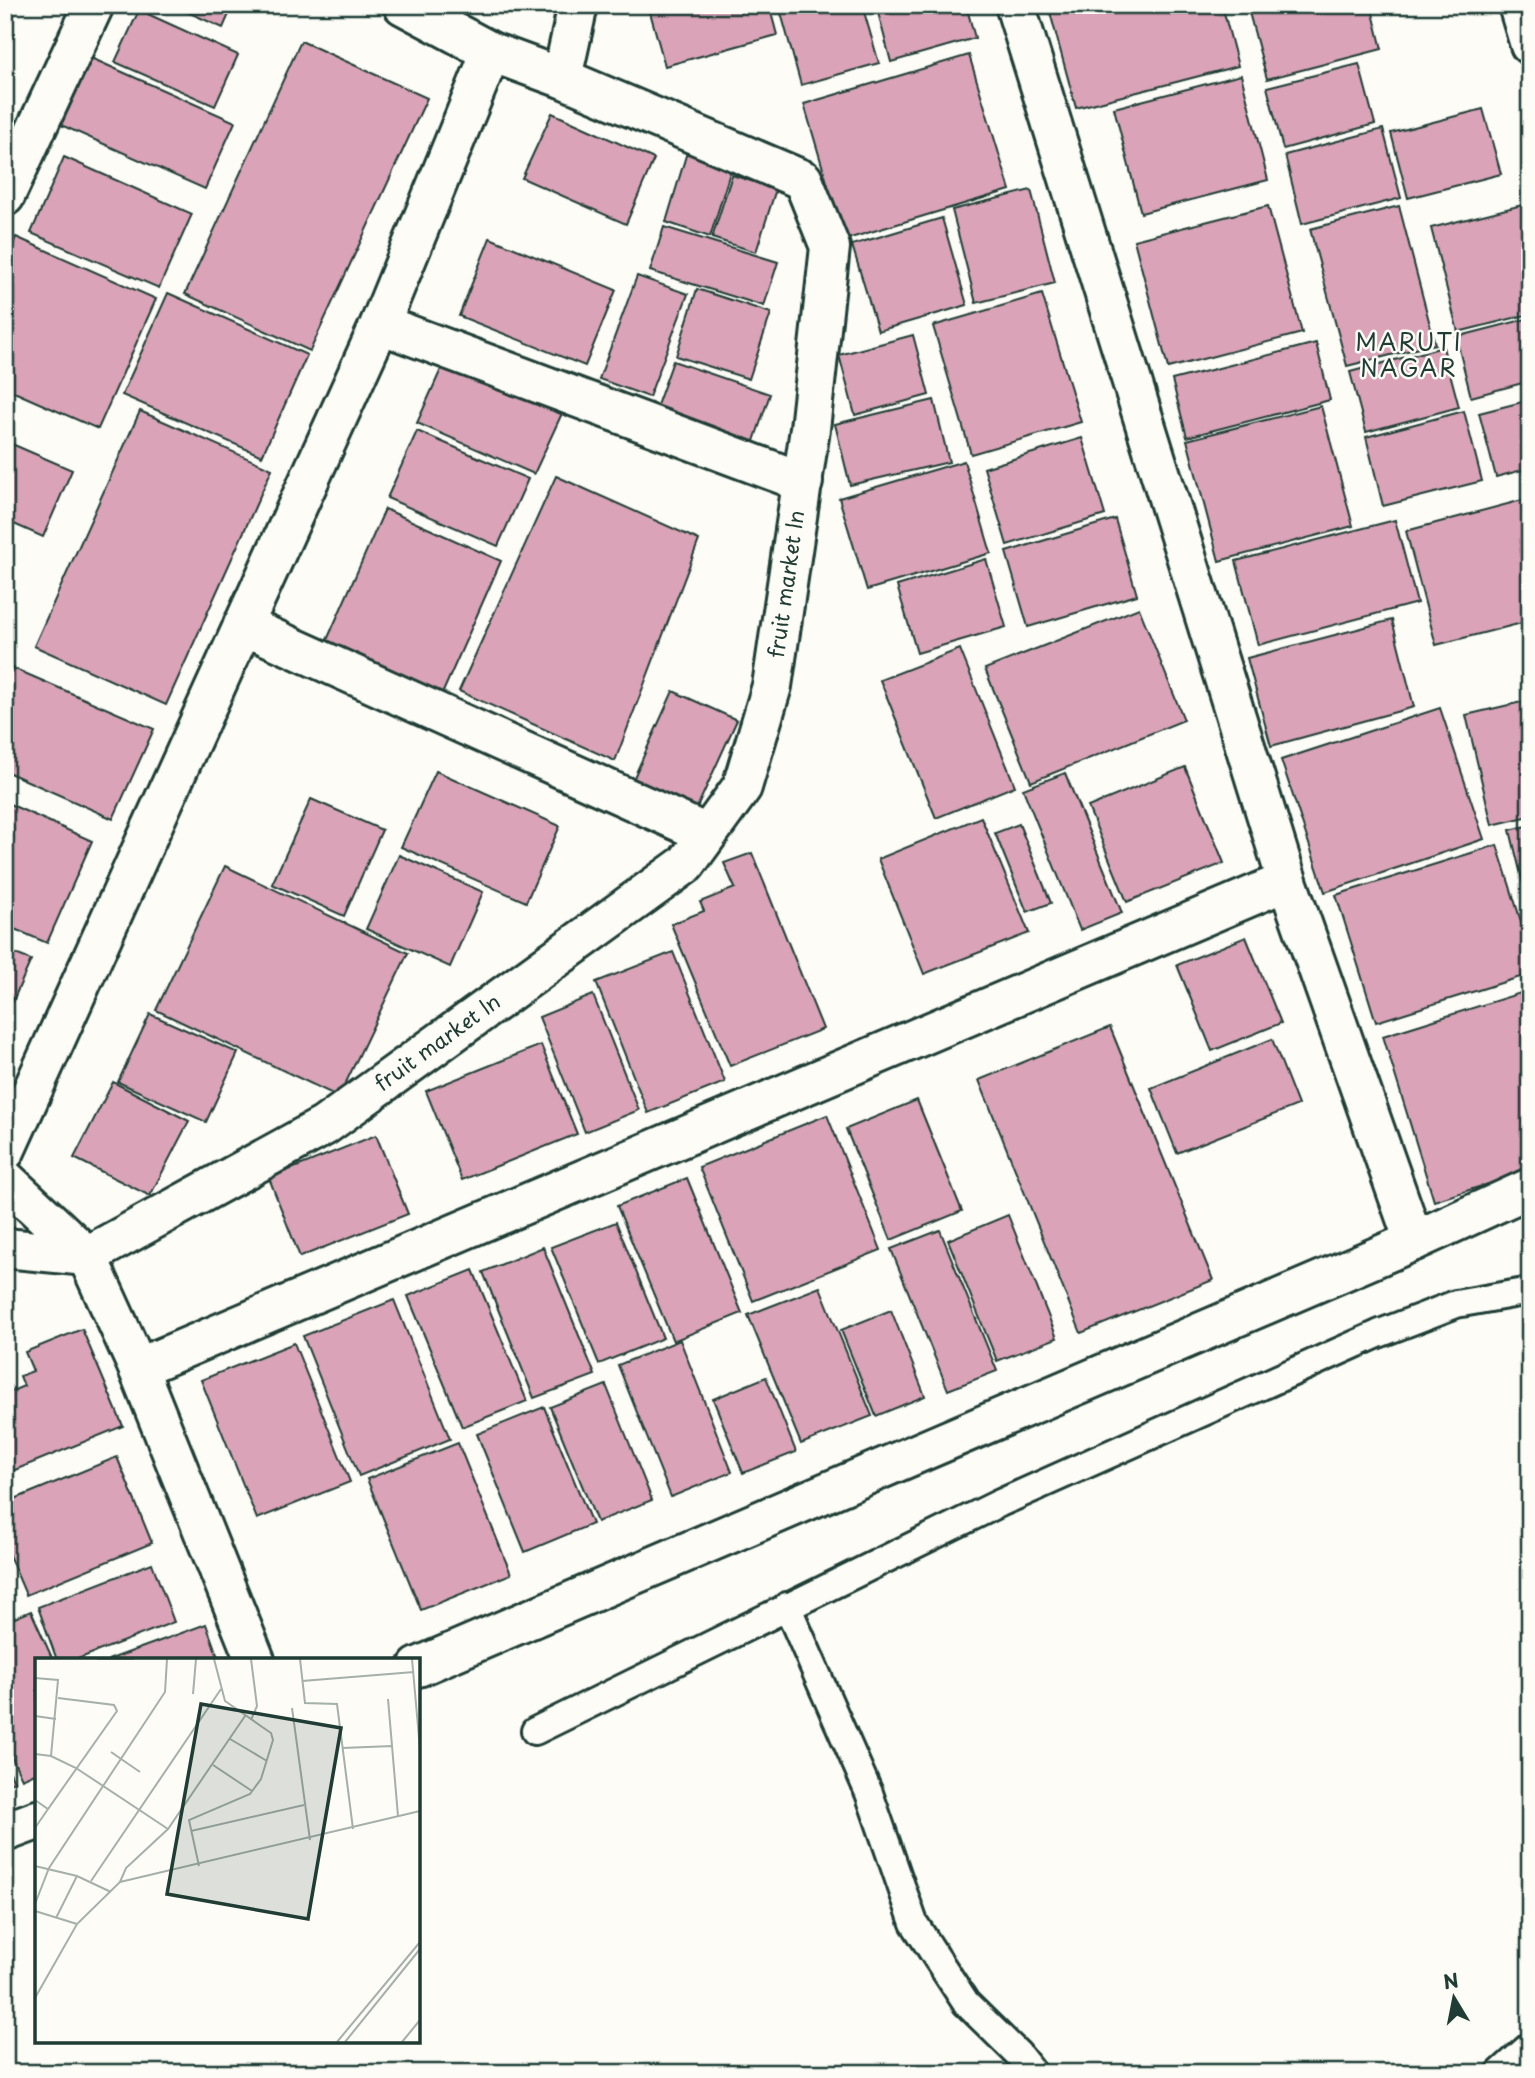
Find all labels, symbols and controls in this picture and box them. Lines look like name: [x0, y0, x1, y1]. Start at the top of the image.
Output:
district label: MARUTI NAGAR: [1355, 324, 1463, 385]
street label: fruit market ln: [759, 508, 811, 660]
street label: fruit market ln: [367, 985, 506, 1098]
inset map: [35, 1658, 420, 2043]
north arrow: [1420, 1962, 1490, 2032]
text: N: [1441, 1965, 1461, 1995]

